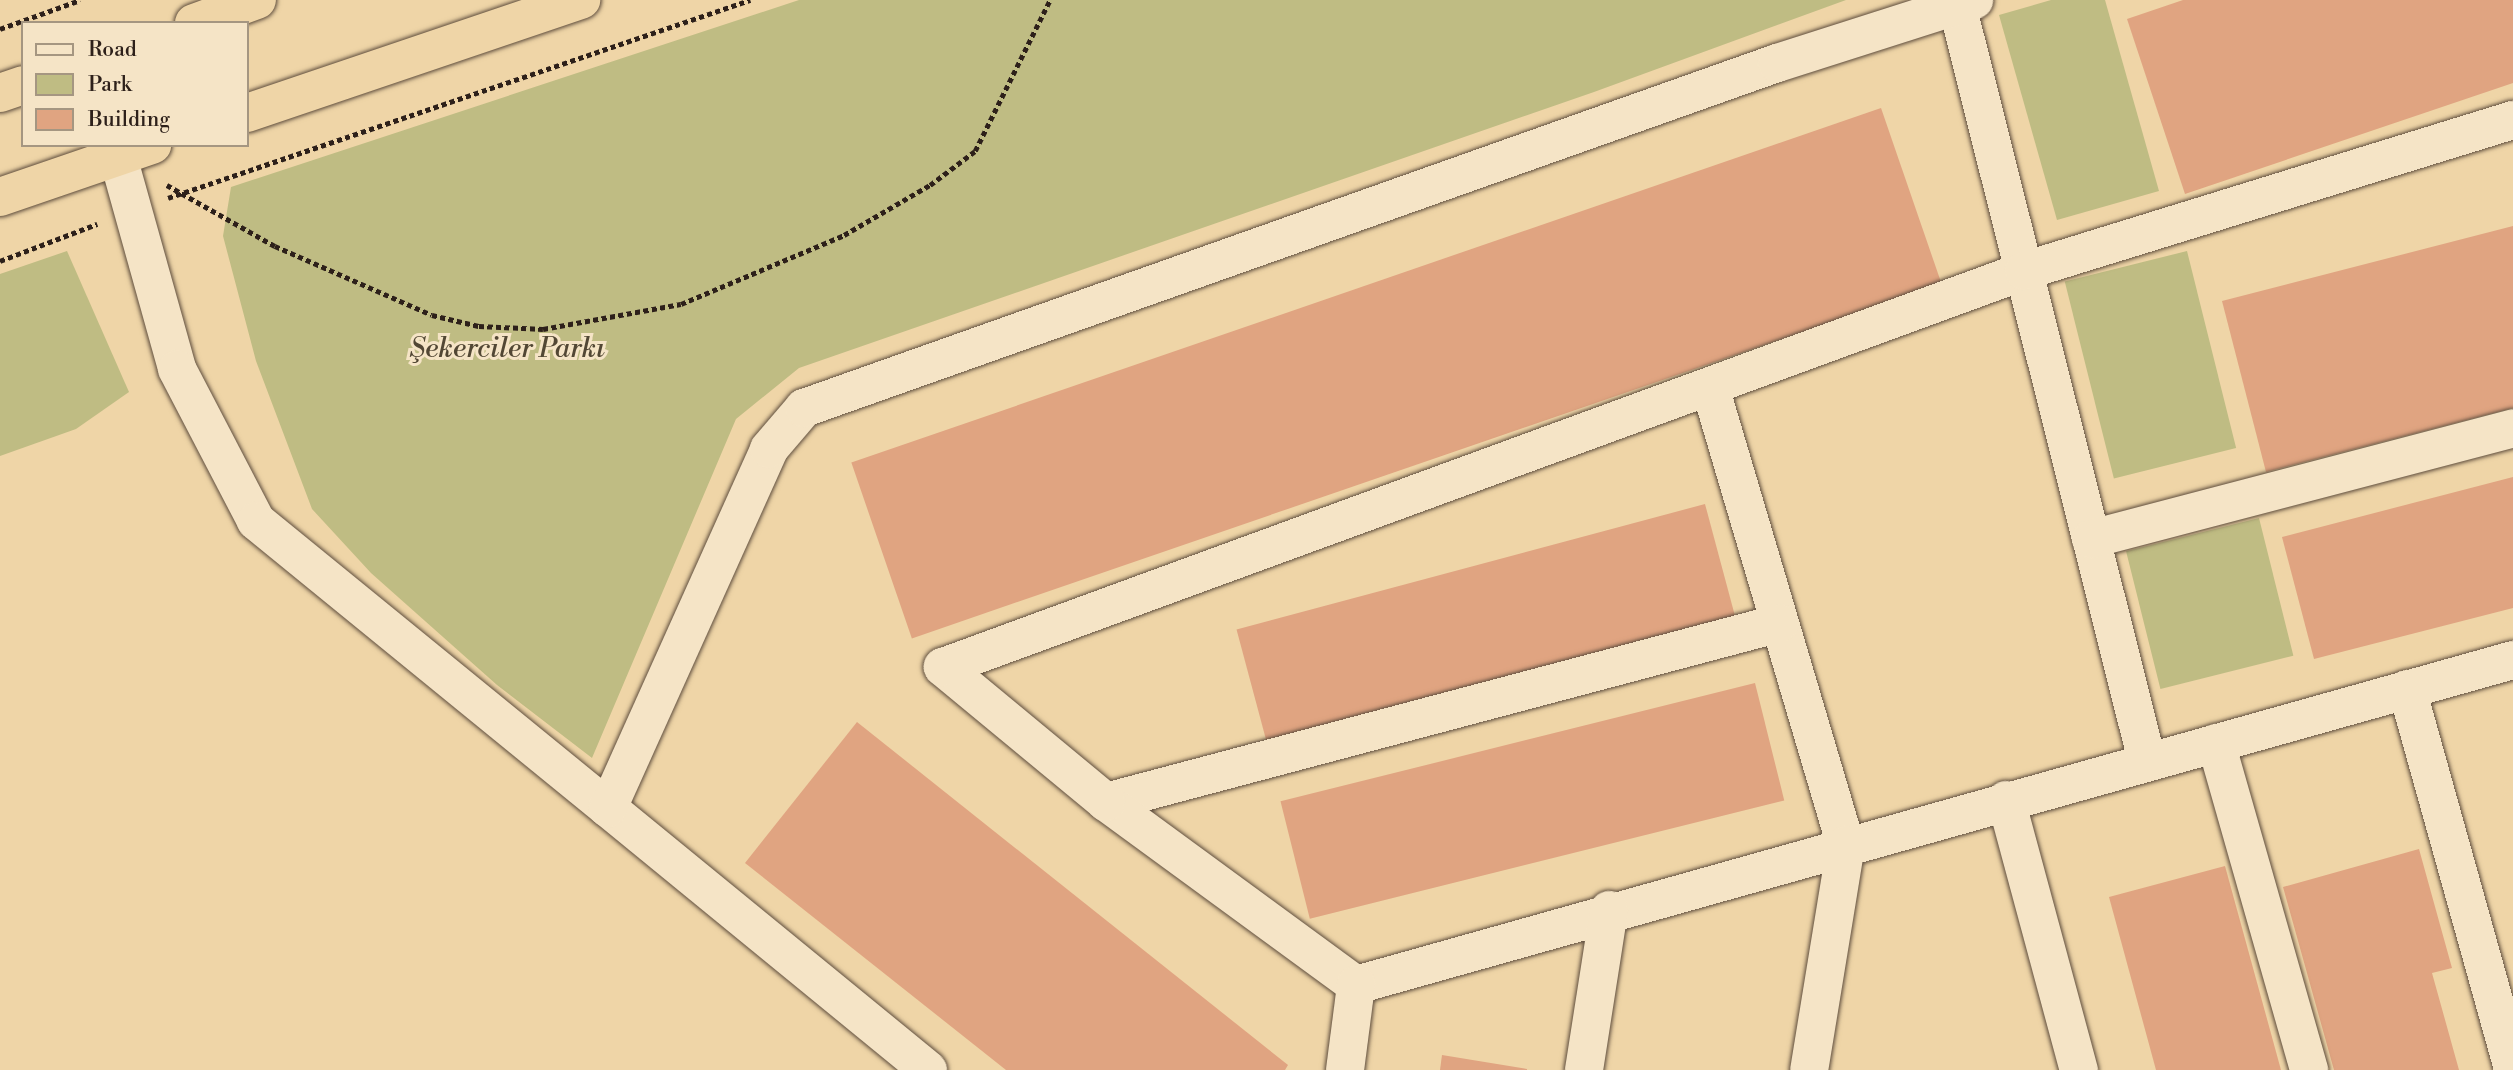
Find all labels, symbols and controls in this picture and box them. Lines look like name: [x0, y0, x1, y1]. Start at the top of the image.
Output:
legend: [21, 21, 248, 147]
text: Road: [88, 37, 137, 63]
text: Park: [88, 72, 132, 98]
text: Building: [88, 107, 170, 133]
park label: Şekerciler Parkı: [409, 332, 605, 366]

